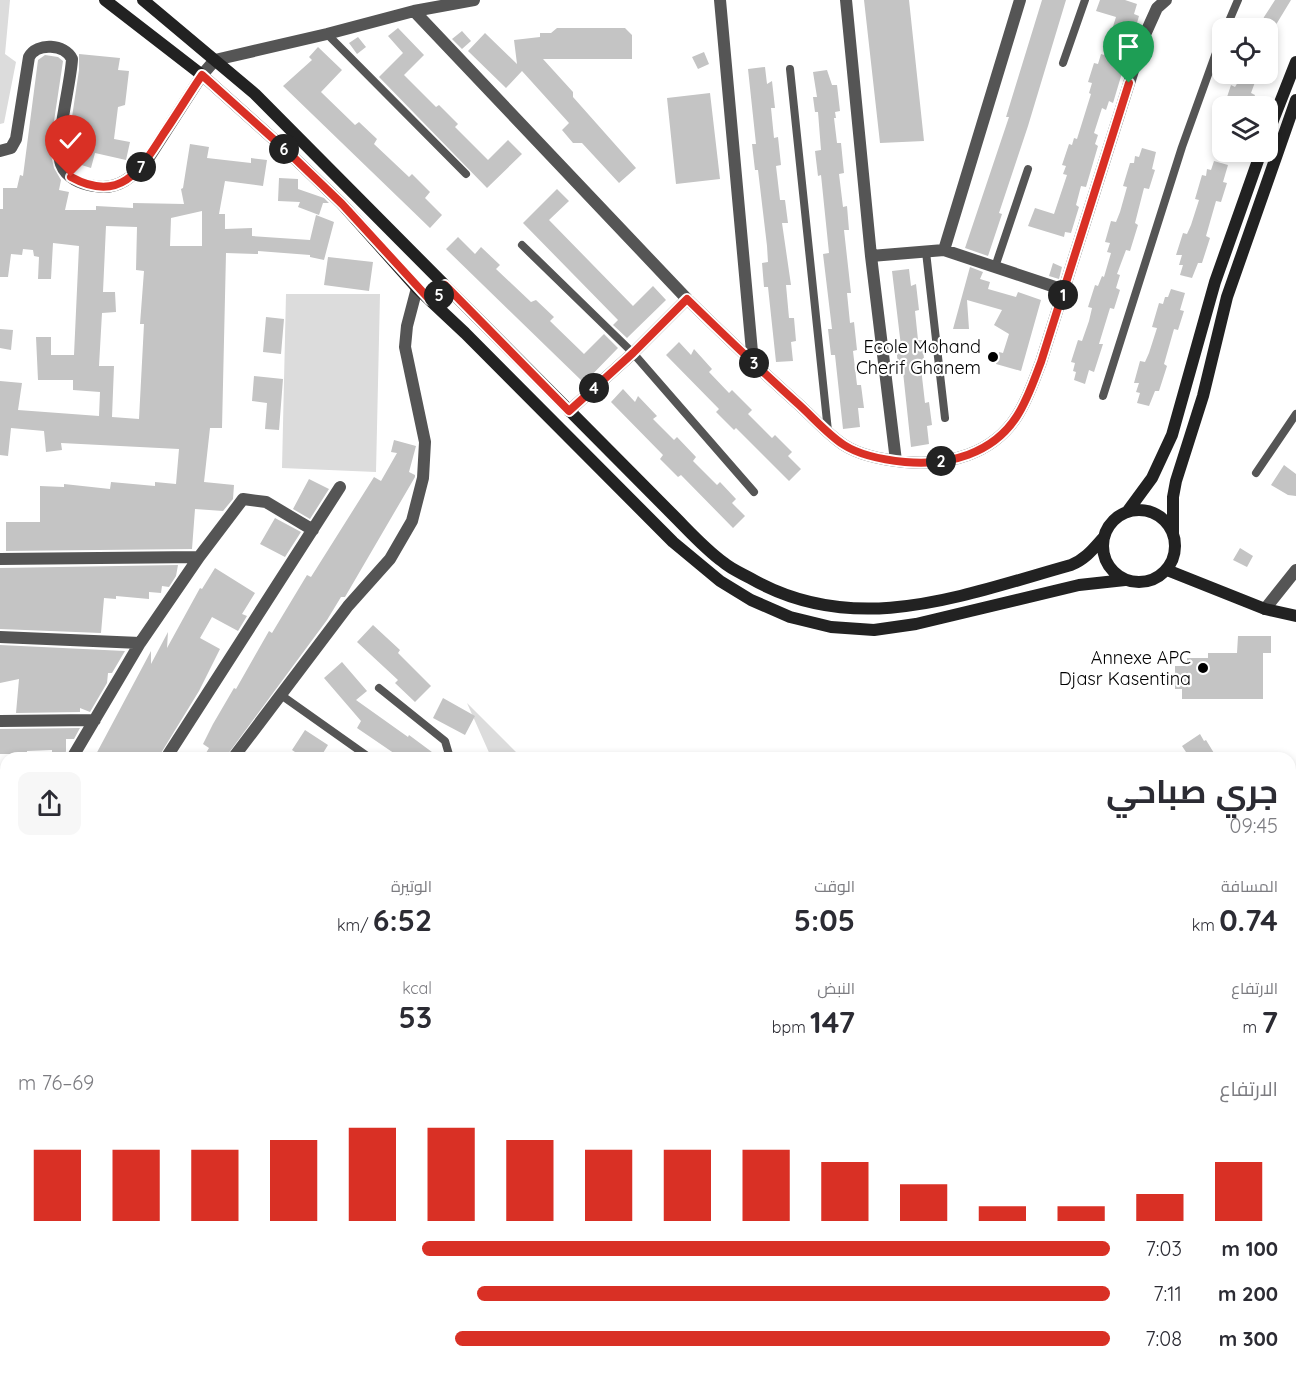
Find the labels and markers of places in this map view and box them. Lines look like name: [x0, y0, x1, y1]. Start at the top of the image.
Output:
pin: [1103, 21, 1154, 83]
pin: [45, 115, 96, 177]
pin: 6: [269, 134, 299, 164]
pin: 7: [126, 152, 156, 182]
pin: 5: [424, 280, 454, 310]
pin: 1: [1048, 280, 1078, 310]
place label: Ecole Mohand Cherif Ghanem: [856, 335, 981, 379]
pin: 3: [739, 348, 769, 378]
marker: Ecole Mohand Cherif Ghanem: [986, 350, 1000, 364]
pin: 4: [579, 373, 609, 403]
pin: 2: [926, 446, 956, 476]
place label: Annexe APC Djasr Kasentina: [1059, 646, 1191, 690]
marker: Annexe APC Djasr Kasentina: [1196, 661, 1210, 675]

